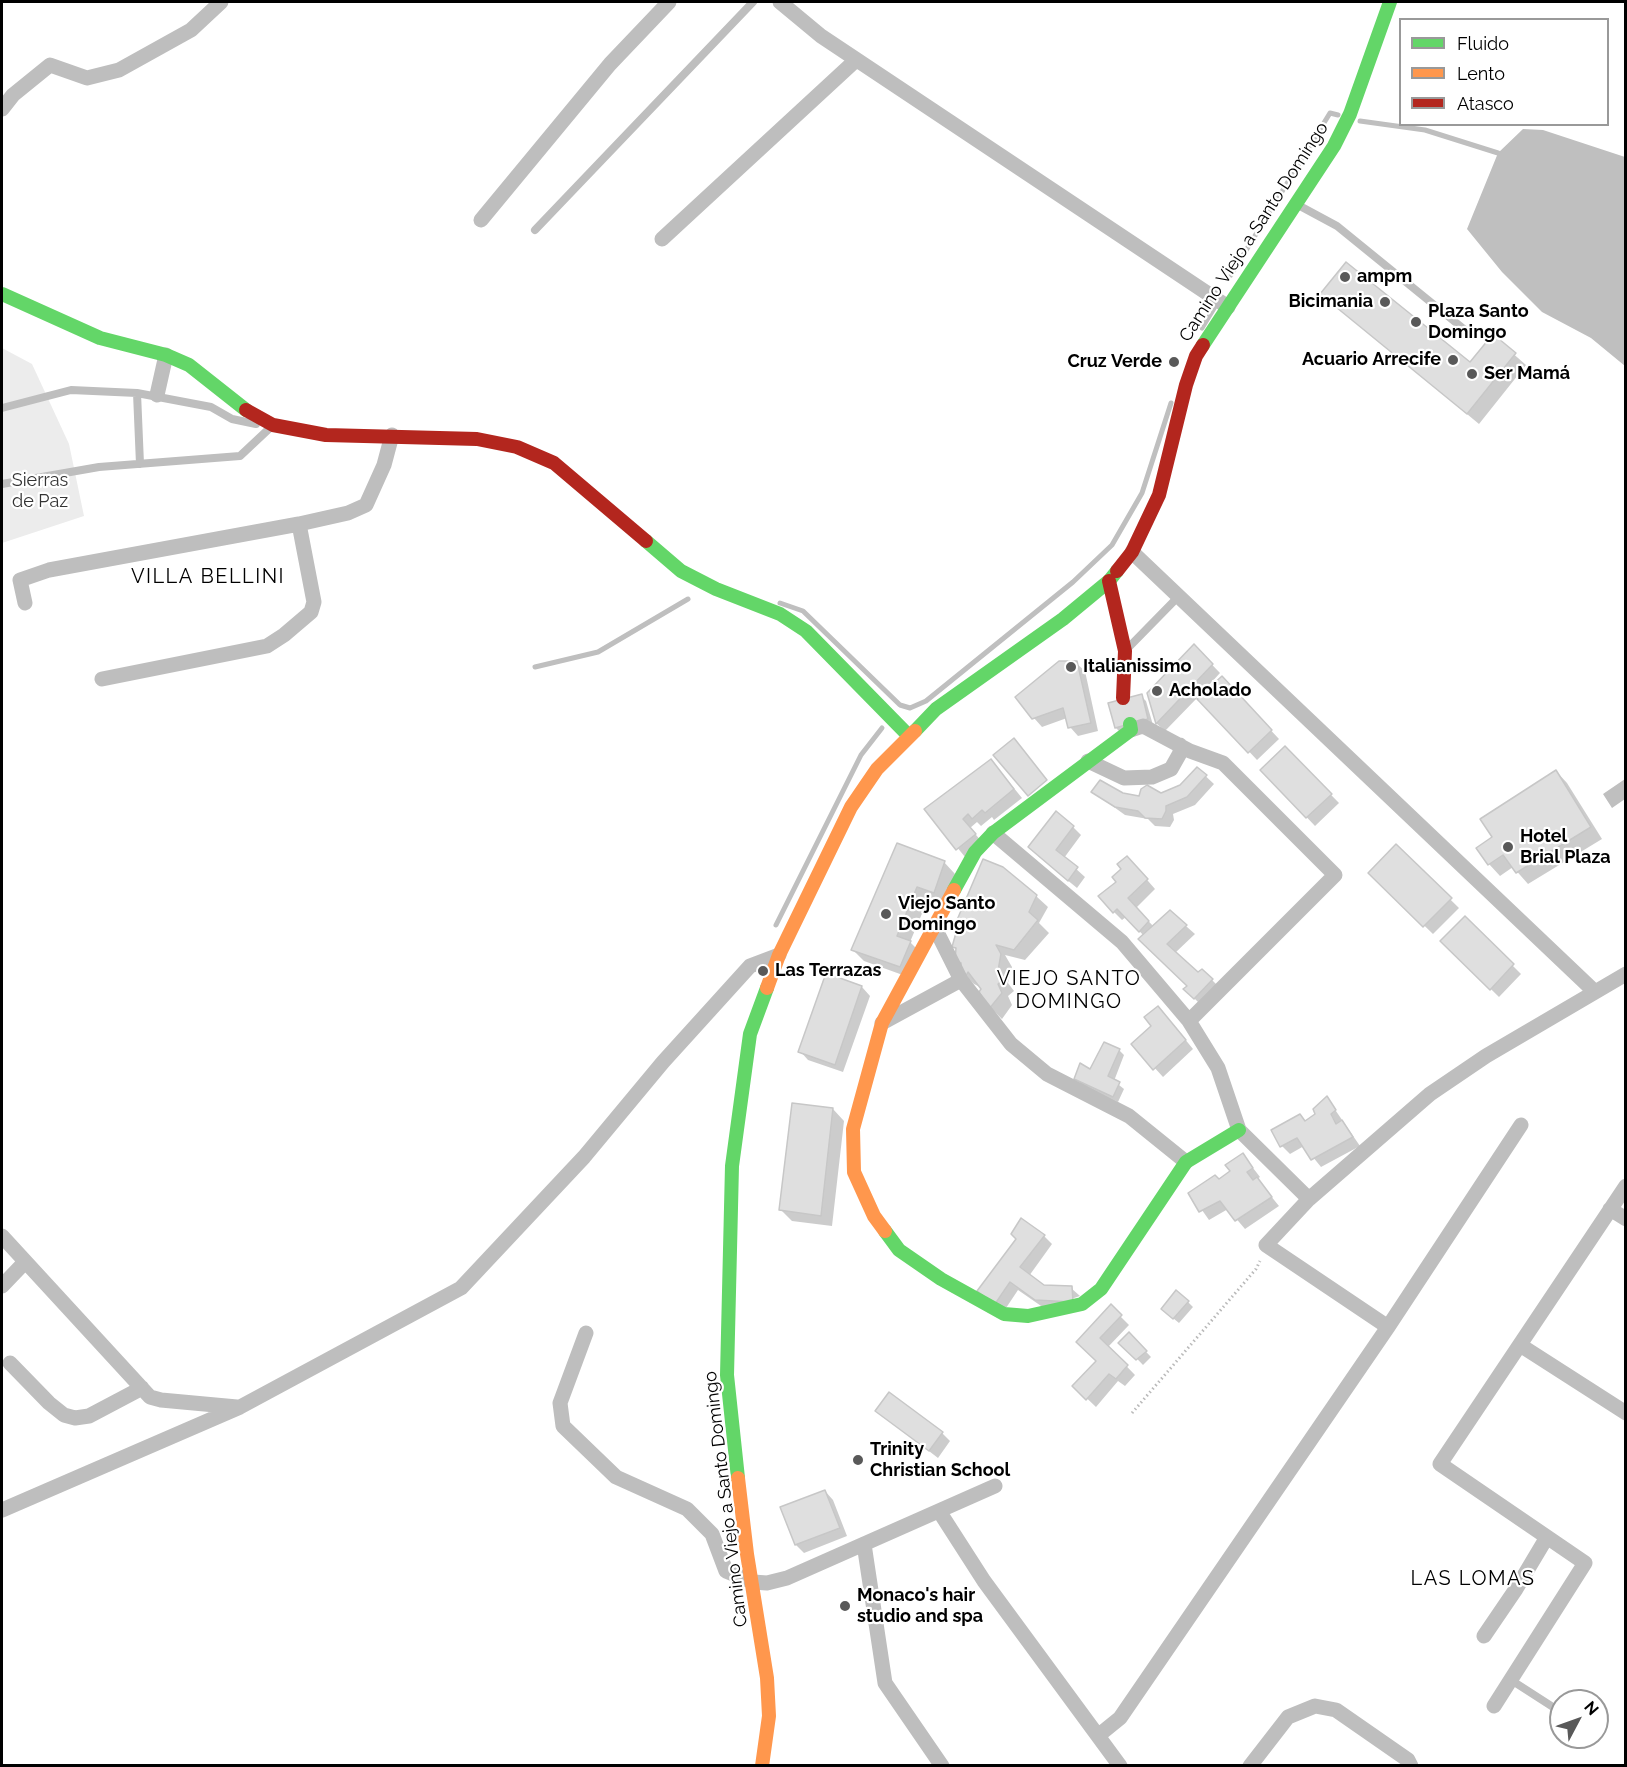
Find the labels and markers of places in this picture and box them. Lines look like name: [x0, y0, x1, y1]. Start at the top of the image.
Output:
place label: ampm: [1357, 266, 1412, 288]
marker: ampm: [1338, 270, 1352, 284]
place label: Bicimania: [1289, 291, 1373, 313]
marker: Bicimania: [1378, 295, 1392, 309]
place label: Plaza Santo Domingo: [1428, 301, 1529, 344]
marker: Plaza Santo Domingo: [1409, 315, 1423, 329]
place label: Acuario Arrecife: [1302, 349, 1441, 371]
place label: Cruz Verde: [1067, 351, 1162, 373]
marker: Acuario Arrecife: [1446, 353, 1460, 367]
marker: Cruz Verde: [1167, 355, 1181, 369]
place label: Ser Mamá: [1484, 363, 1570, 385]
marker: Ser Mamá: [1465, 367, 1479, 381]
place label: Italianissimo: [1083, 656, 1191, 678]
marker: Italianissimo: [1064, 660, 1078, 674]
place label: Acholado: [1169, 680, 1251, 702]
marker: Acholado: [1150, 684, 1164, 698]
place label: Hotel Brial Plaza: [1520, 826, 1611, 868]
marker: Hotel Brial Plaza: [1501, 840, 1515, 854]
place label: Viejo Santo Domingo: [898, 893, 995, 936]
marker: Viejo Santo Domingo: [879, 907, 893, 921]
place label: Las Terrazas: [775, 960, 882, 982]
marker: Las Terrazas: [756, 964, 770, 978]
place label: Trinity Christian School: [870, 1439, 1010, 1482]
marker: Trinity Christian School: [851, 1453, 865, 1467]
place label: Monaco's hair studio and spa: [857, 1585, 983, 1628]
marker: Monaco's hair studio and spa: [838, 1599, 852, 1613]

